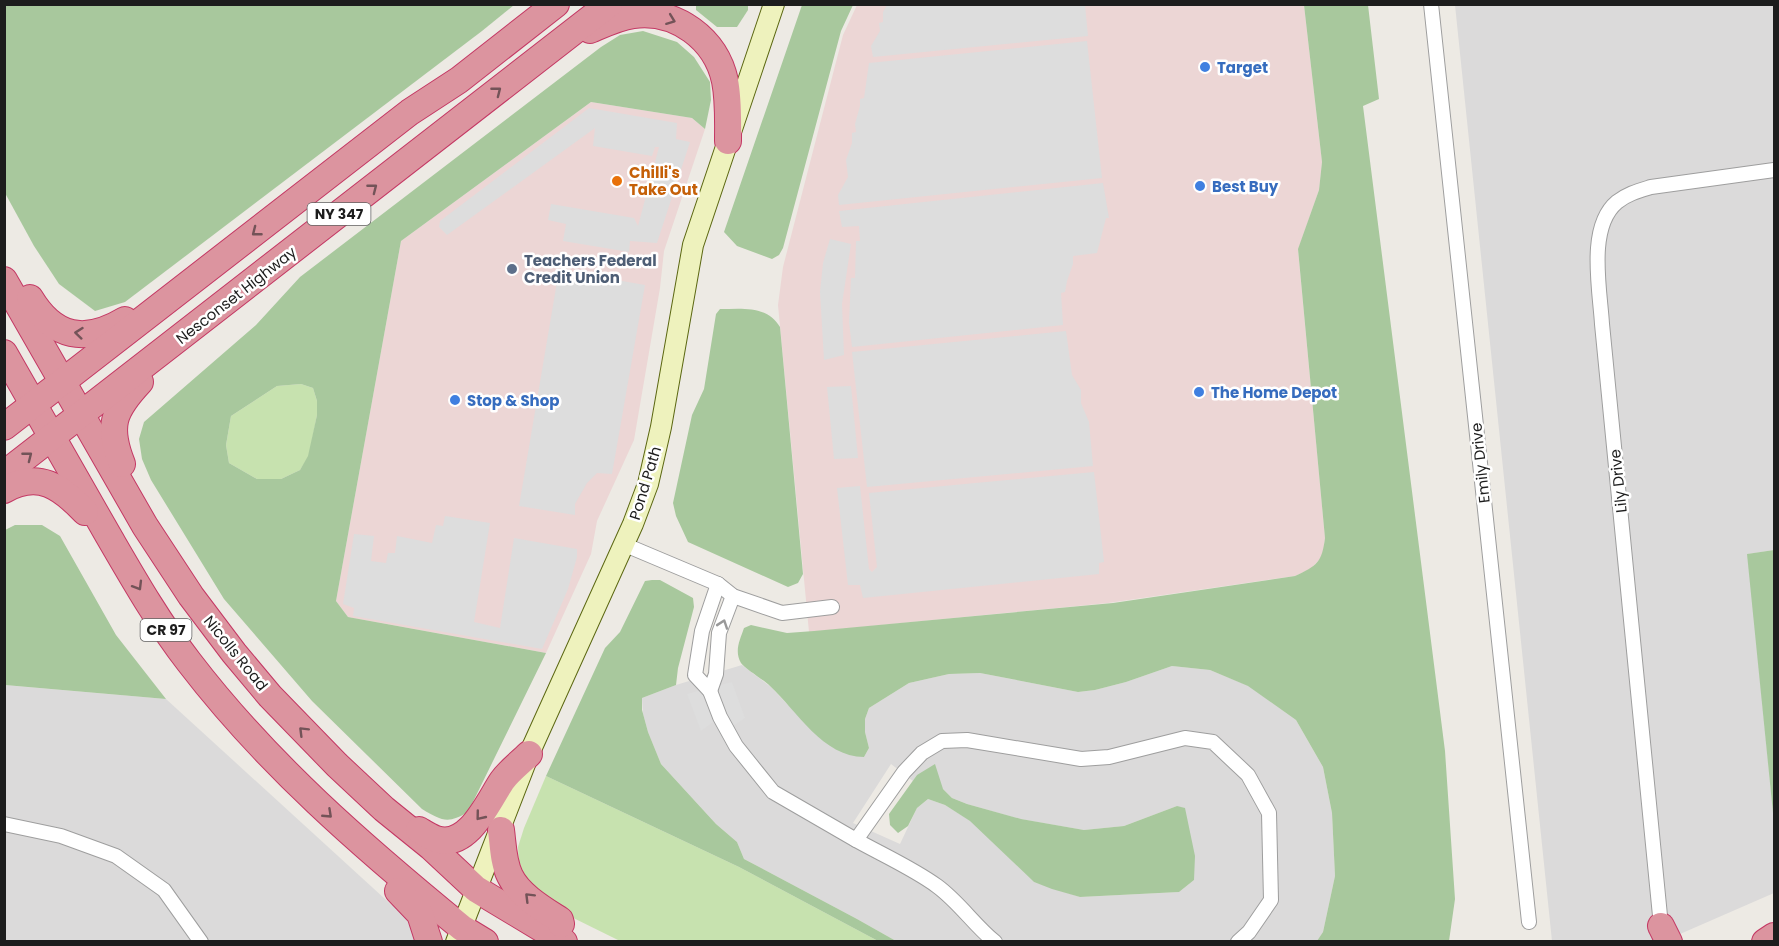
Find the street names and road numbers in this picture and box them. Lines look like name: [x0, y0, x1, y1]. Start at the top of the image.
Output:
road number: NY 347: [308, 203, 370, 225]
street label: Nesconset Highway: [172, 241, 301, 349]
street label: Emily Drive: [1465, 422, 1495, 504]
street label: Pond Path: [624, 444, 666, 522]
street label: Lily Drive: [1604, 448, 1632, 514]
street label: Nicolls Road: [199, 611, 273, 695]
road number: CR 97: [140, 619, 192, 641]

